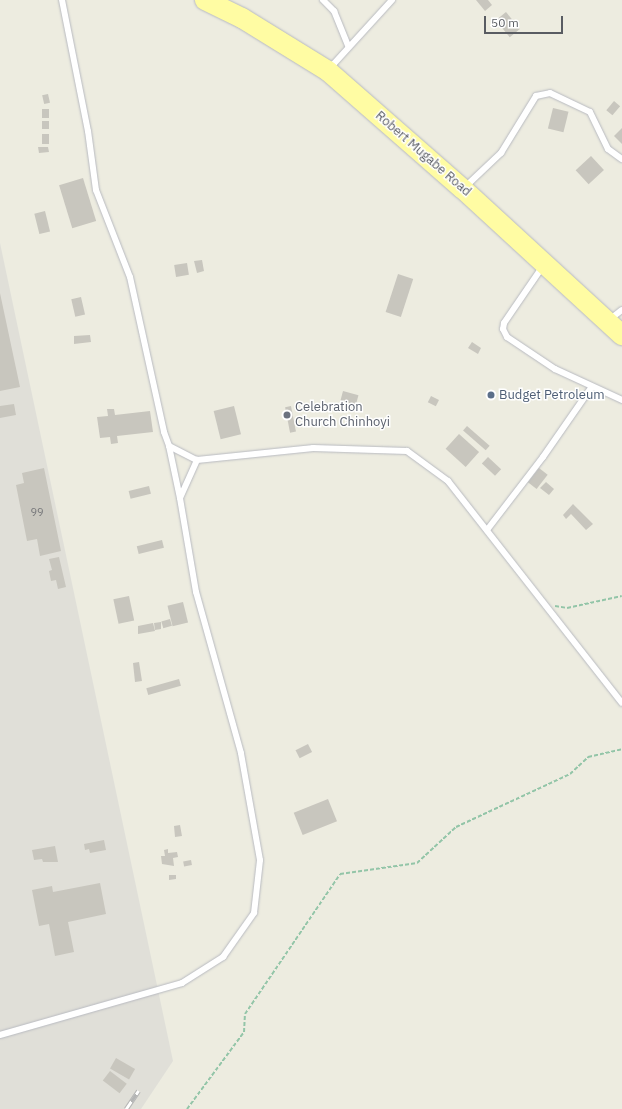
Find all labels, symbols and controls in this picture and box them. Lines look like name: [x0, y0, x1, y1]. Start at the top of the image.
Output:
scale bar: [486, 8, 565, 34]
text: 50 m: [491, 15, 519, 30]
street label: Robert Mugabe Road: [372, 108, 474, 200]
place label: Budget Petroleum: [499, 387, 605, 403]
marker: Budget Petroleum: [486, 390, 496, 400]
place label: Celebration Church Chinhoyi: [295, 400, 390, 431]
marker: Celebration Church Chinhoyi: [282, 410, 292, 420]
house number: 99: [30, 505, 44, 519]

